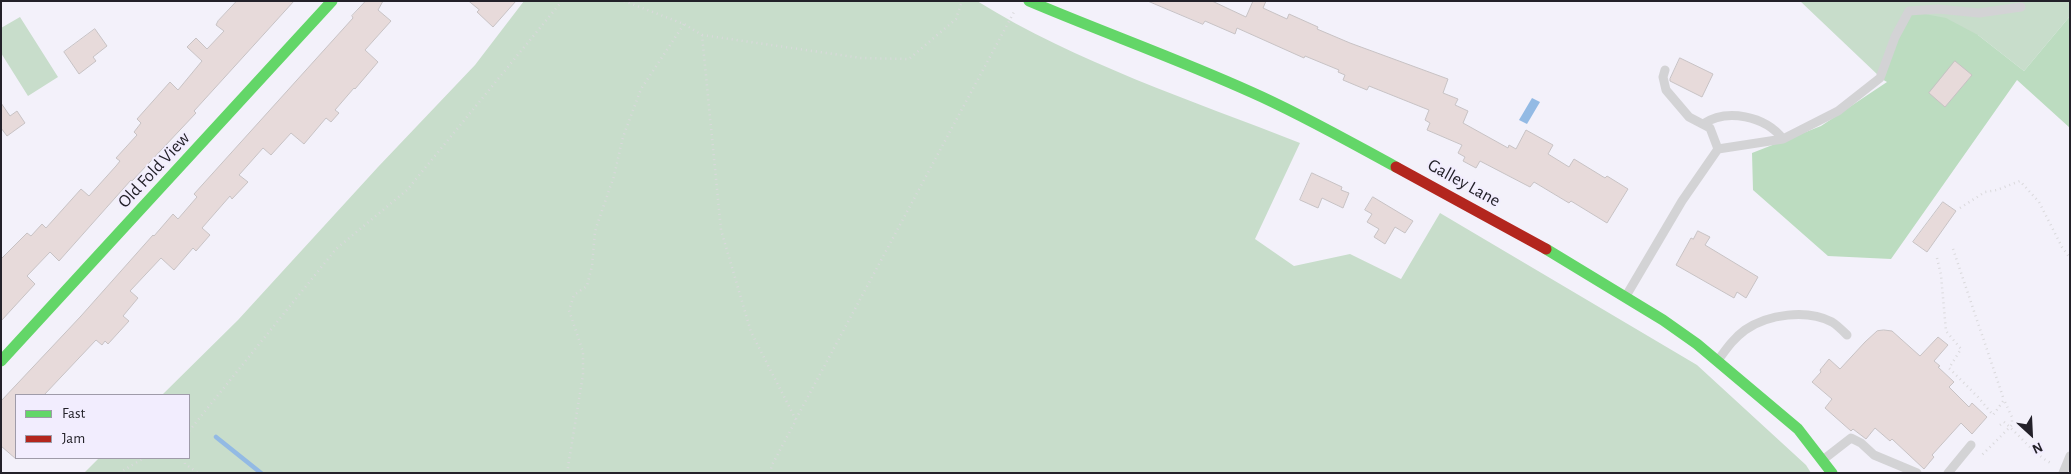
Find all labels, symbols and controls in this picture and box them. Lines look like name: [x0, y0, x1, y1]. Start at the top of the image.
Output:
street label: Old Fold View: [113, 128, 195, 212]
street label: Galley Lane: [1424, 154, 1504, 212]
legend: [15, 394, 190, 459]
text: Fast: [62, 406, 85, 421]
north arrow: [2006, 409, 2056, 459]
text: Jam: [62, 431, 85, 446]
text: N: [2030, 439, 2045, 456]

